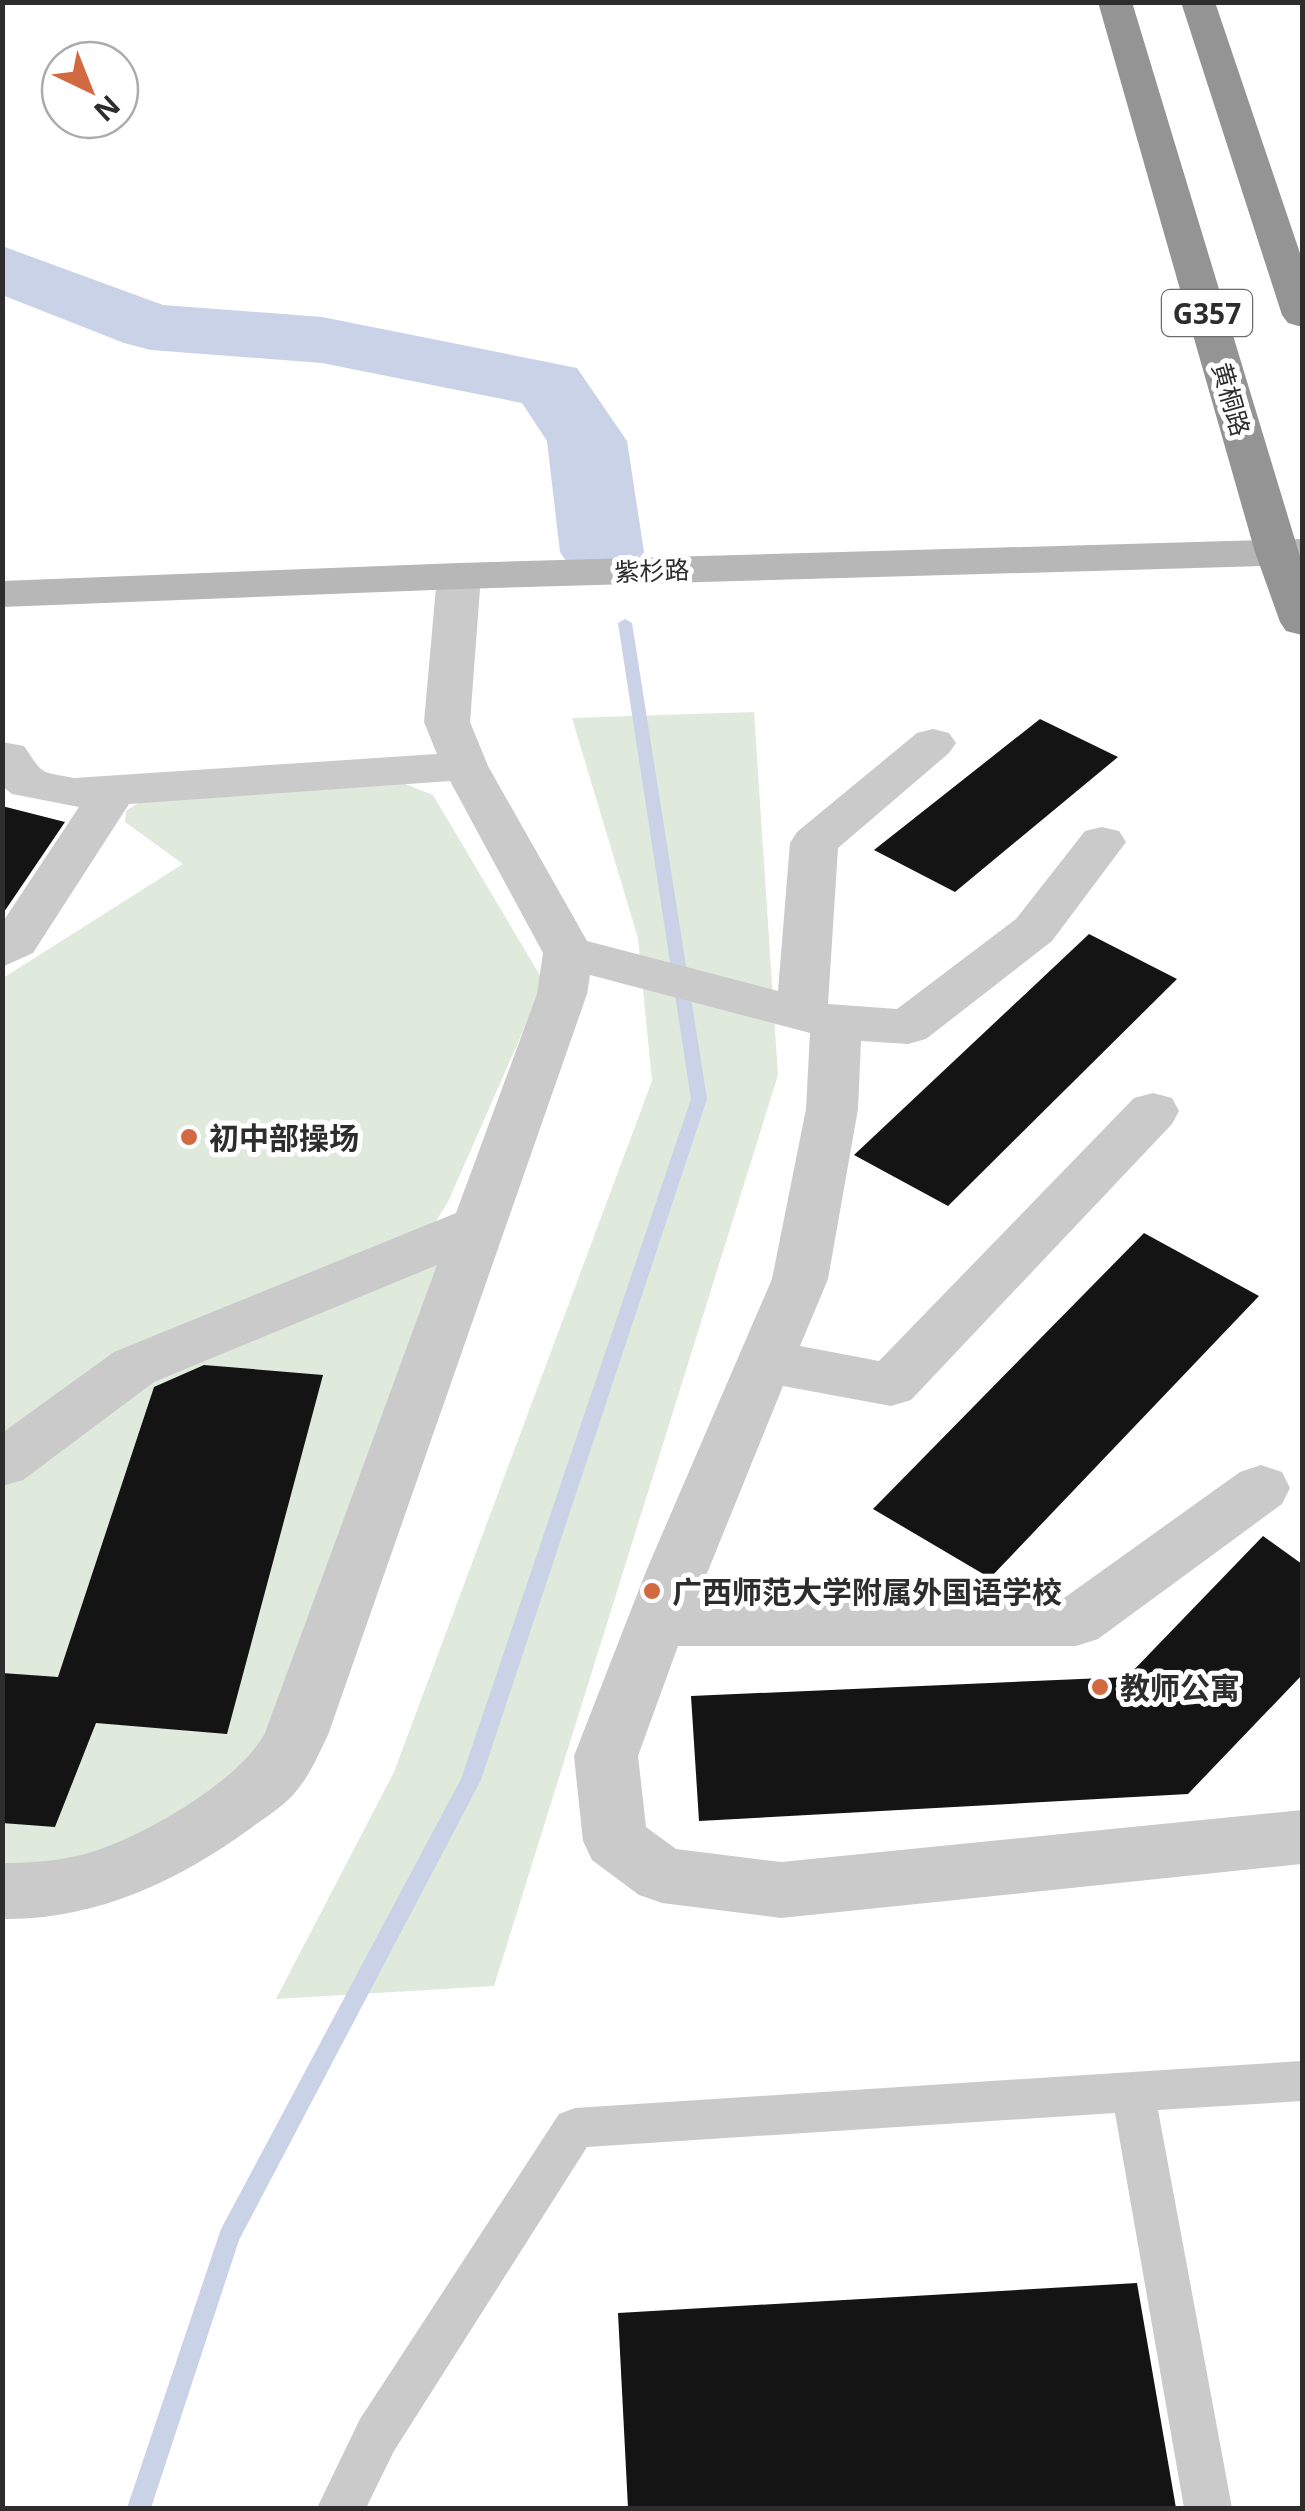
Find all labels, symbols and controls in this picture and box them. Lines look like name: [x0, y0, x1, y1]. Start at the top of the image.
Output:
north arrow: [40, 40, 140, 140]
text: N: [86, 87, 129, 131]
road number: G357: [1162, 290, 1252, 336]
street label: 黄桐路: [1205, 358, 1259, 440]
street label: 紫杉路: [614, 552, 690, 588]
place label: 初中部操场: [209, 1117, 359, 1158]
marker: 初中部操场: [178, 1126, 200, 1148]
place label: 广西师范大学附属外国语学校: [672, 1571, 1062, 1612]
marker: 广西师范大学附属外国语学校: [641, 1580, 663, 1602]
place label: 教师公寓: [1120, 1667, 1240, 1708]
marker: 教师公寓: [1089, 1676, 1111, 1698]

